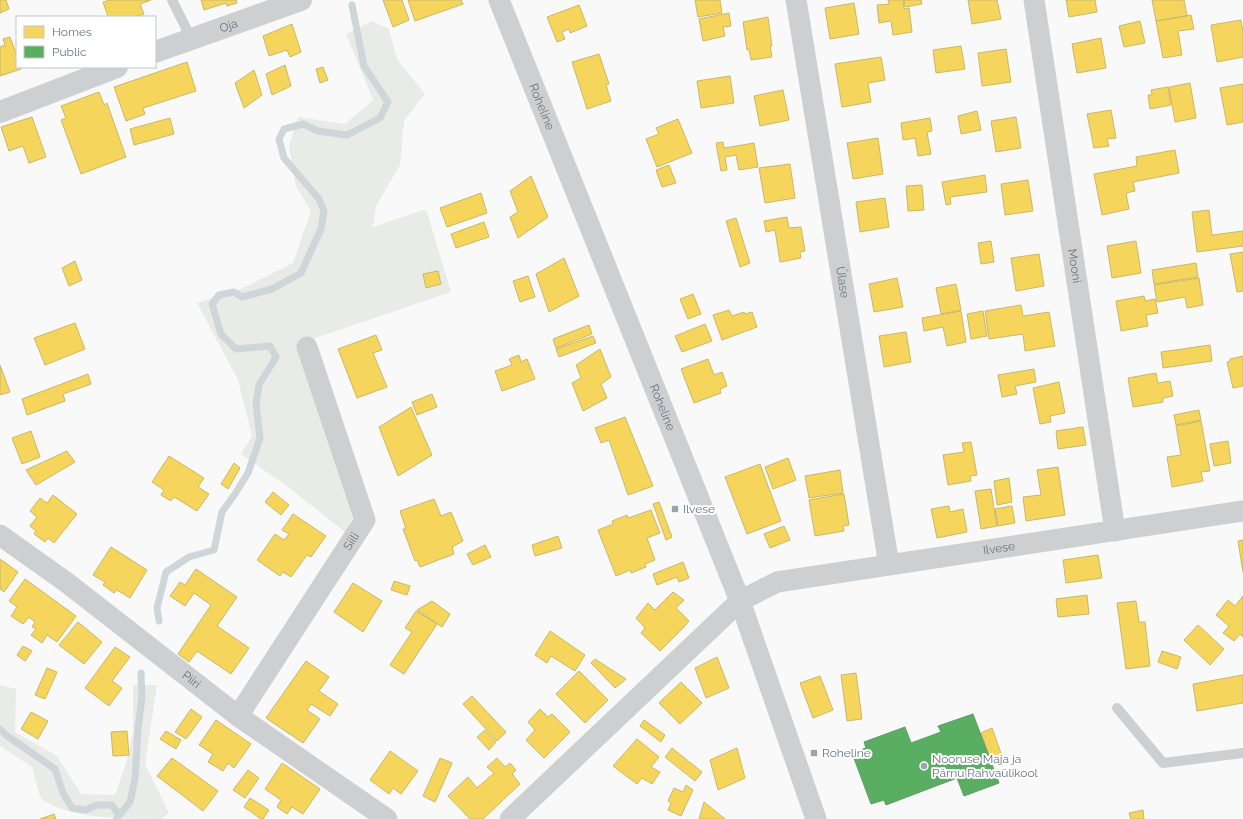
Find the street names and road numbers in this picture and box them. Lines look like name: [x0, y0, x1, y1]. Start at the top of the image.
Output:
street label: Oja: [218, 16, 239, 35]
street label: Roheline: [526, 82, 557, 132]
street label: Mooni: [1065, 248, 1084, 284]
street label: Ülase: [833, 265, 852, 299]
street label: Roheline: [647, 382, 678, 433]
street label: Siili: [340, 530, 362, 553]
street label: Ilvese: [982, 539, 1016, 558]
street label: Piiri: [179, 668, 203, 691]

